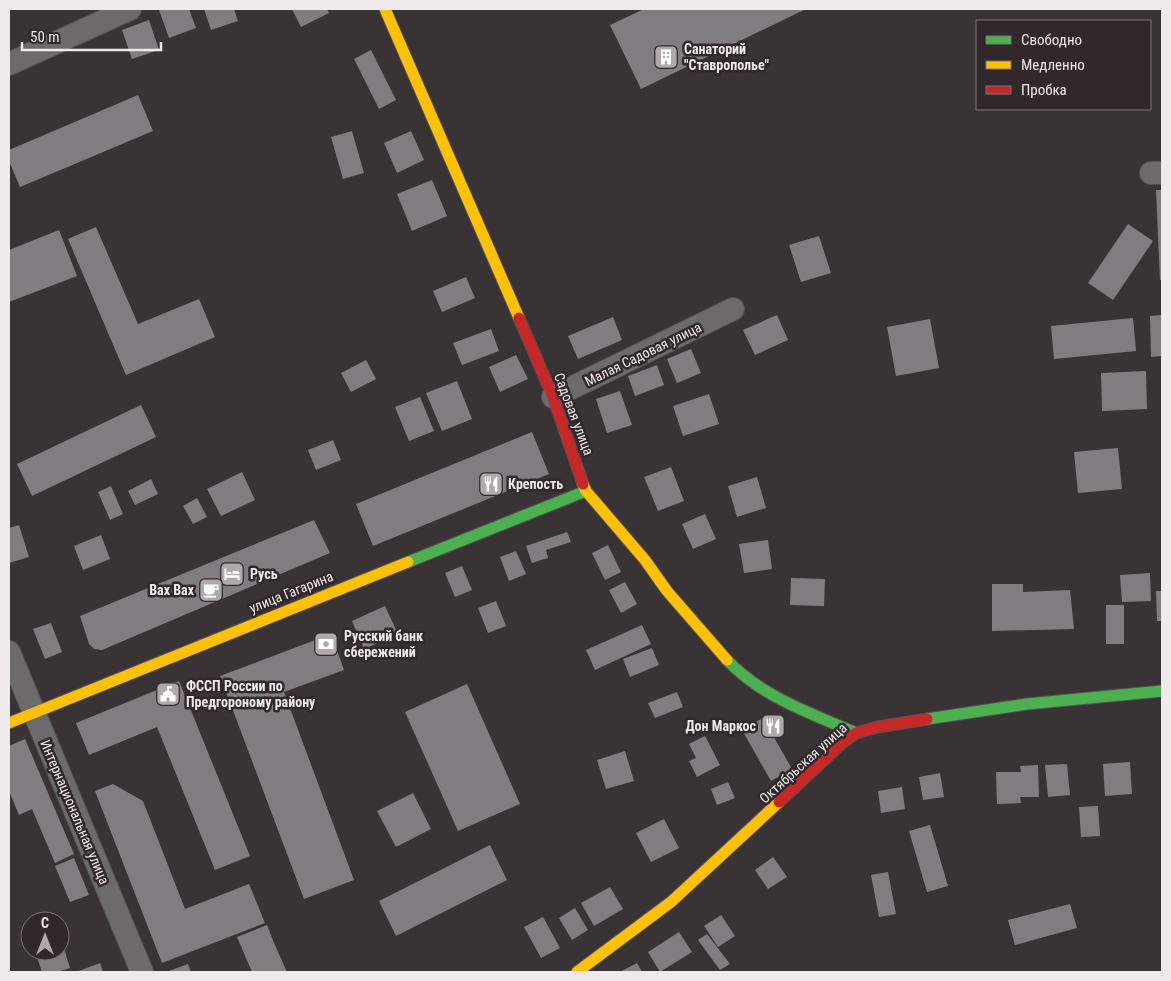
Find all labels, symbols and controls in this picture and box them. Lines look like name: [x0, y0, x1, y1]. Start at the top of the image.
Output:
scale bar: [22, 20, 161, 52]
legend: [976, 20, 1151, 110]
text: 50 m: [30, 28, 60, 46]
text: Свободно: [1021, 31, 1082, 49]
place label: Санаторий "Ставрополье": [684, 41, 770, 73]
building icon: Санаторий "Ставрополье": [653, 44, 679, 70]
text: Медленно: [1021, 56, 1085, 74]
text: Пробка: [1021, 81, 1067, 99]
street label: Малая Садовая улица: [582, 319, 704, 389]
street label: Садовая улица: [551, 371, 597, 457]
restaurant icon: Крепость: [478, 471, 504, 497]
place label: Крепость: [508, 476, 563, 492]
hotel icon: Русь: [219, 561, 245, 587]
place label: Русь: [250, 566, 278, 582]
street label: улица Гагарина: [247, 568, 335, 616]
cafe icon: Вах Вах: [198, 577, 224, 603]
place label: Вах Вах: [149, 582, 195, 598]
place label: Русский банк сбережений: [344, 628, 423, 660]
bank icon: Русский банк сбережений: [313, 631, 339, 657]
place label: ФССП России по Предгороному району: [186, 678, 316, 710]
public building icon: ФССП России по Предгороному району: [155, 681, 181, 707]
restaurant icon: Дон Маркос: [760, 713, 786, 739]
place label: Дон Маркос: [685, 718, 757, 734]
street label: Октябрьская улица: [756, 720, 850, 806]
street label: Интернациональная улица: [37, 737, 113, 887]
north arrow: [20, 911, 70, 961]
text: С: [41, 915, 49, 931]

